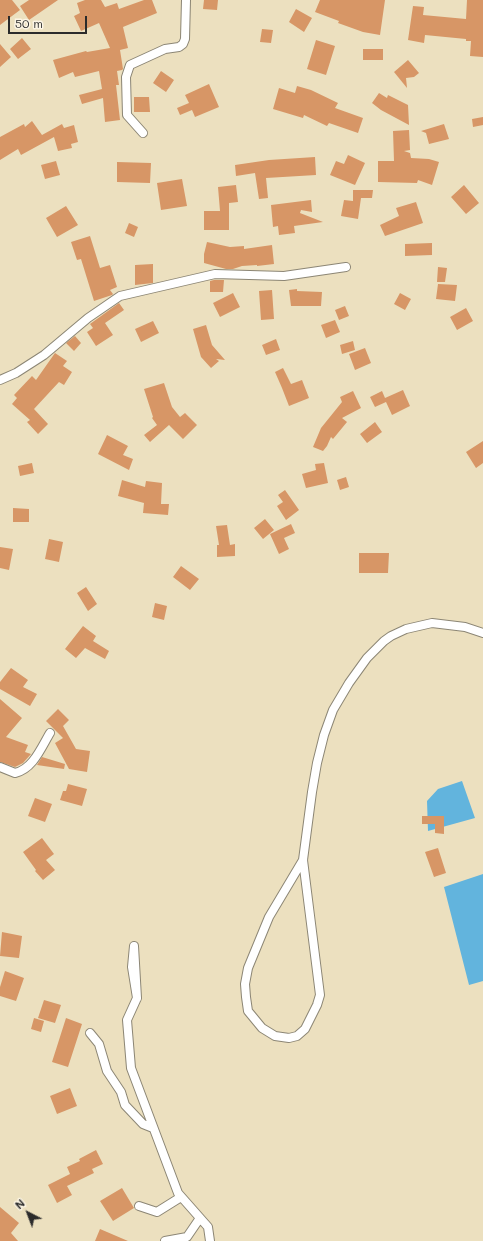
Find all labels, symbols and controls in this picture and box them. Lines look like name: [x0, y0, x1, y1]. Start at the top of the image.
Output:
scale bar: [10, 8, 89, 34]
text: 50 m: [15, 15, 43, 31]
north arrow: [8, 1193, 48, 1233]
text: N: [12, 1195, 28, 1212]

